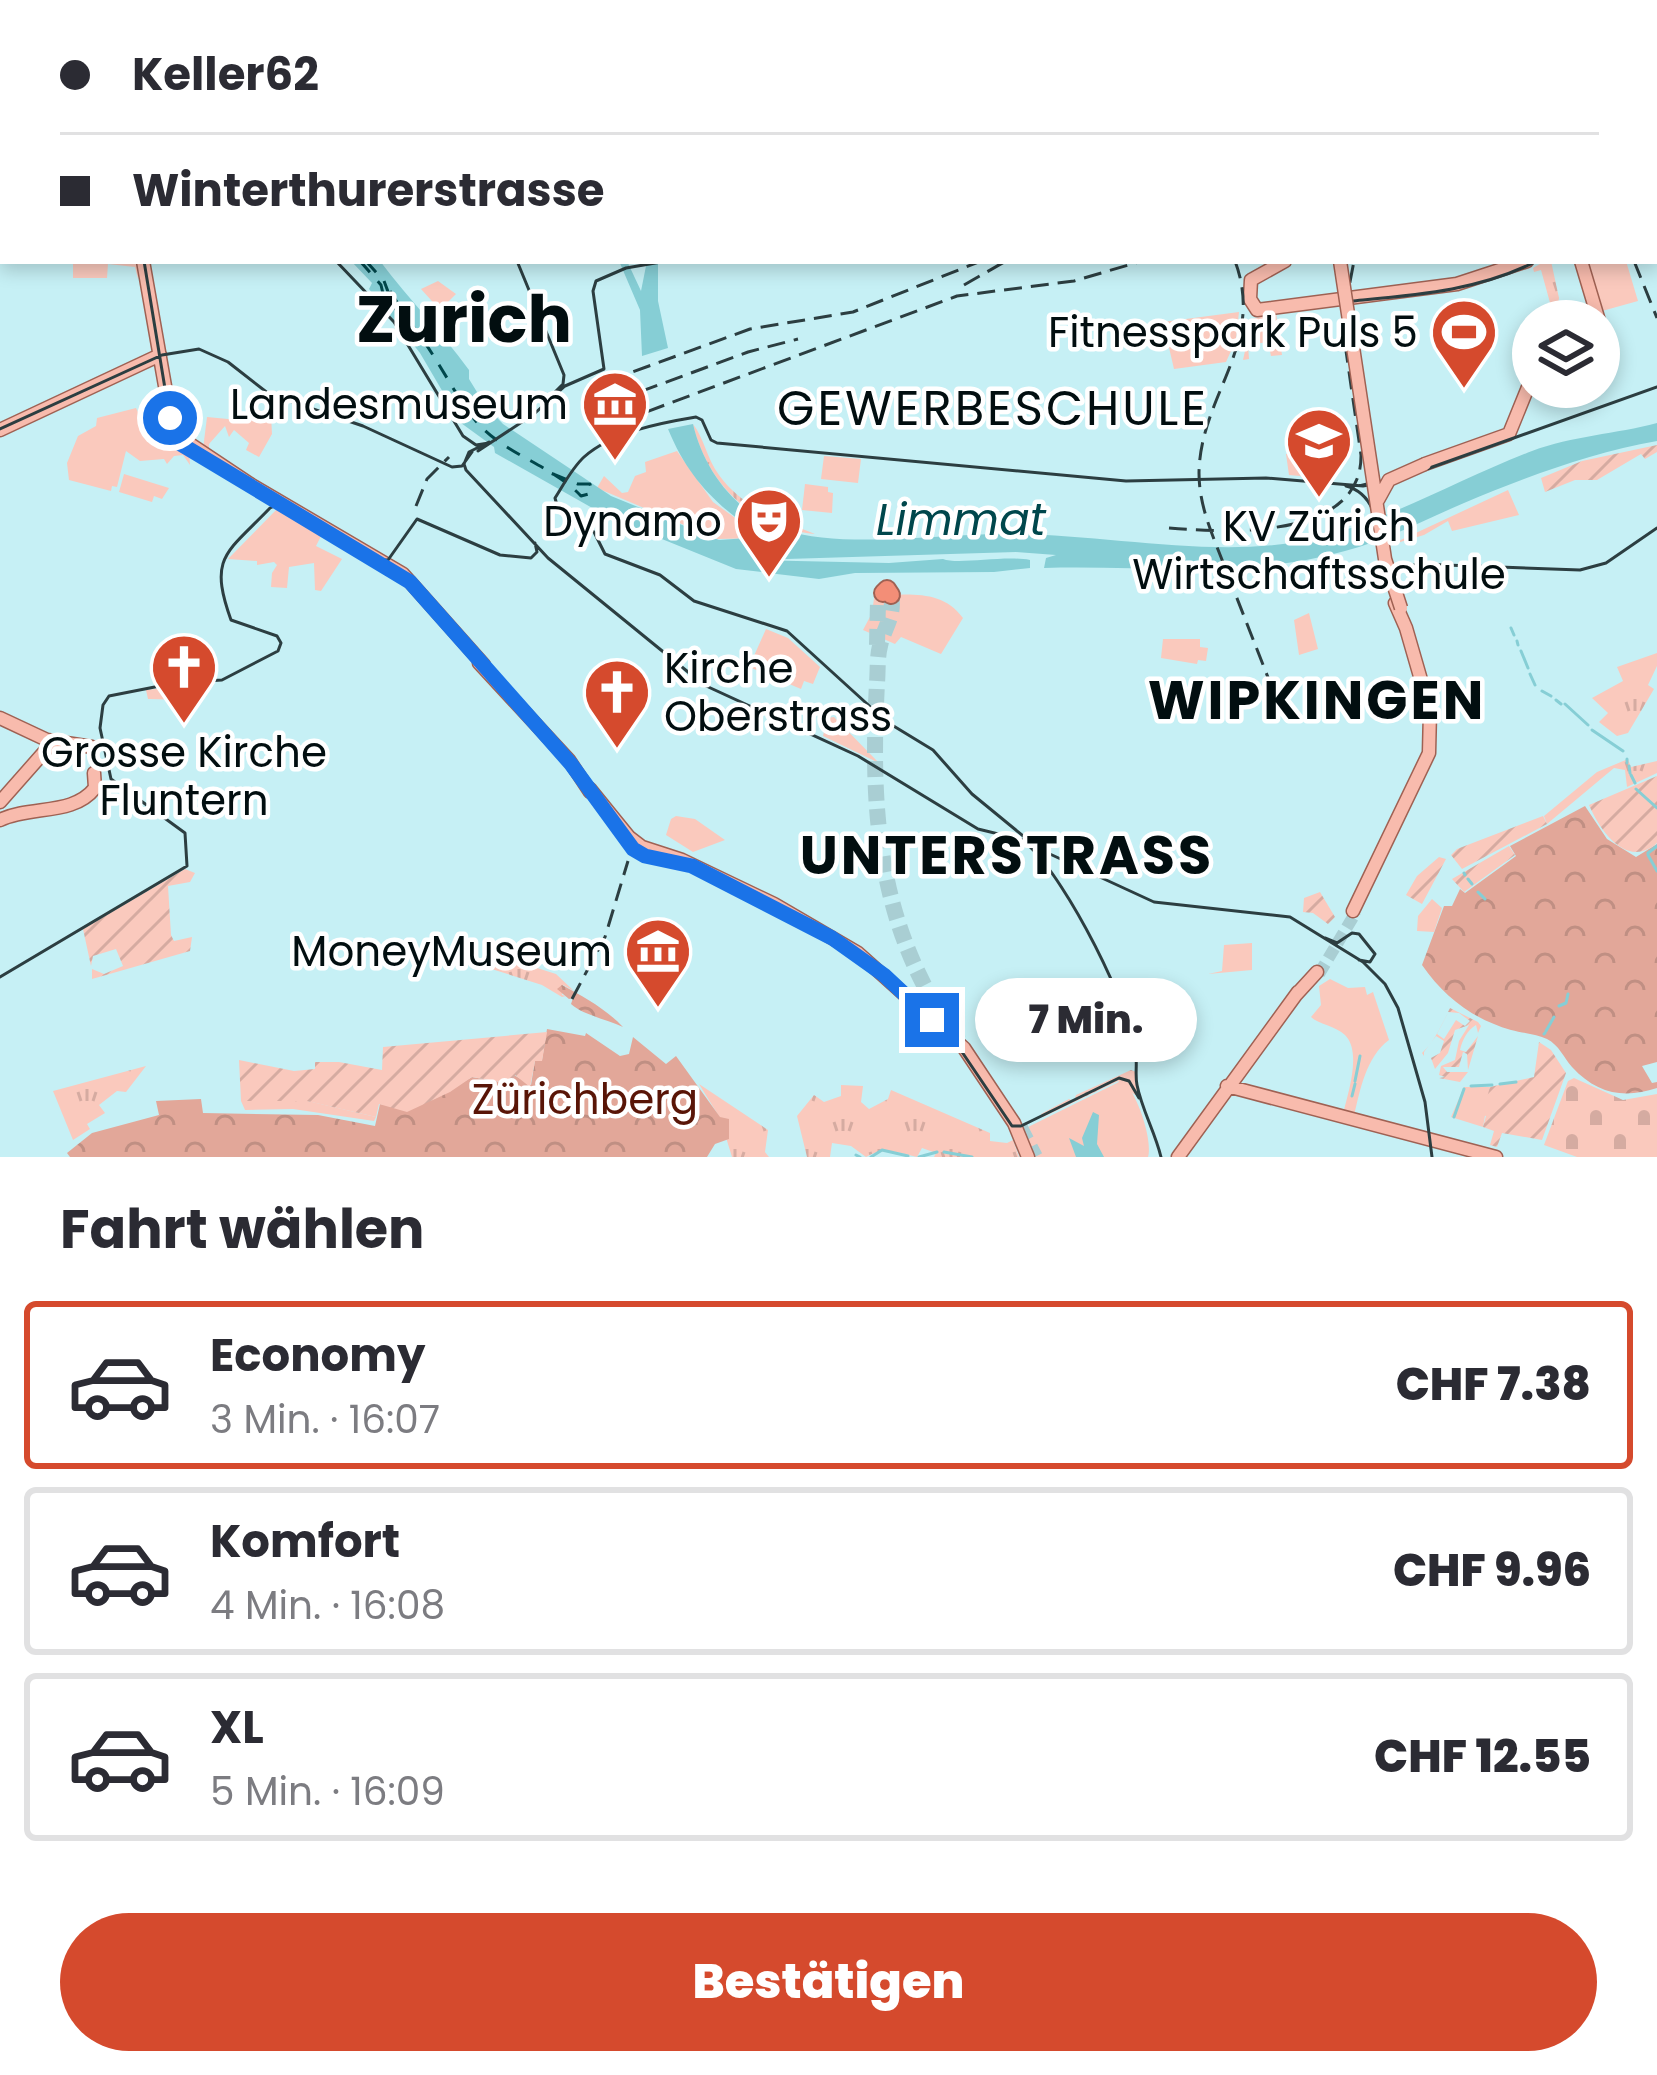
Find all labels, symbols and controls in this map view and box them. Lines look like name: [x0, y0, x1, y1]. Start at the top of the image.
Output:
text: Keller62: [132, 43, 319, 106]
text: Winterthurerstrasse: [132, 159, 605, 222]
district label: Zurich: [356, 273, 572, 365]
sports icon: Fitnesspark Puls 5: [1429, 297, 1499, 391]
map controls: [1512, 300, 1620, 408]
button: layers: [1512, 300, 1620, 408]
place label: Fitnesspark Puls 5: [1048, 303, 1418, 362]
museum icon: Landesmuseum: [580, 369, 650, 463]
place label: Landesmuseum: [230, 375, 568, 434]
district label: GEWERBESCHULE: [777, 375, 1209, 442]
route start: [143, 391, 197, 445]
school or university icon: KV Zürich Wirtschaftsschule: [1284, 406, 1354, 500]
theatre icon: Dynamo: [734, 486, 804, 580]
water label: Limmat: [876, 488, 1047, 551]
place label: Dynamo: [543, 492, 722, 551]
place label: KV Zürich Wirtschaftsschule: [1132, 497, 1506, 604]
church icon: Grosse Kirche Fluntern: [149, 632, 219, 726]
place label: Kirche Oberstrass: [664, 639, 892, 746]
church icon: Kirche Oberstrass: [582, 657, 652, 751]
district label: WIPKINGEN: [1148, 662, 1486, 738]
place label: Grosse Kirche Fluntern: [41, 723, 327, 830]
district label: UNTERSTRASS: [800, 817, 1214, 893]
museum icon: MoneyMuseum: [623, 916, 693, 1010]
place label: MoneyMuseum: [291, 922, 612, 981]
callout: 7 Min.: [974, 978, 1196, 1062]
text: 7 Min.: [1029, 992, 1143, 1047]
route end: [905, 993, 959, 1047]
park label: Zürichberg: [472, 1070, 698, 1129]
text: Fahrt wählen: [60, 1191, 425, 1267]
text: Economy: [210, 1324, 425, 1387]
icon: car: [66, 1331, 174, 1439]
text: CHF 7.38: [1396, 1353, 1591, 1416]
text: 3 Min. · 16:07: [210, 1392, 440, 1447]
text: Komfort: [210, 1510, 400, 1573]
icon: car: [66, 1517, 174, 1625]
text: CHF 9.96: [1393, 1539, 1591, 1602]
text: 4 Min. · 16:08: [210, 1578, 445, 1633]
text: XL: [210, 1696, 264, 1759]
icon: car: [66, 1703, 174, 1811]
text: CHF 12.55: [1374, 1725, 1591, 1788]
text: 5 Min. · 16:09: [210, 1764, 445, 1819]
button: Bestätigen: [60, 1913, 1597, 2051]

